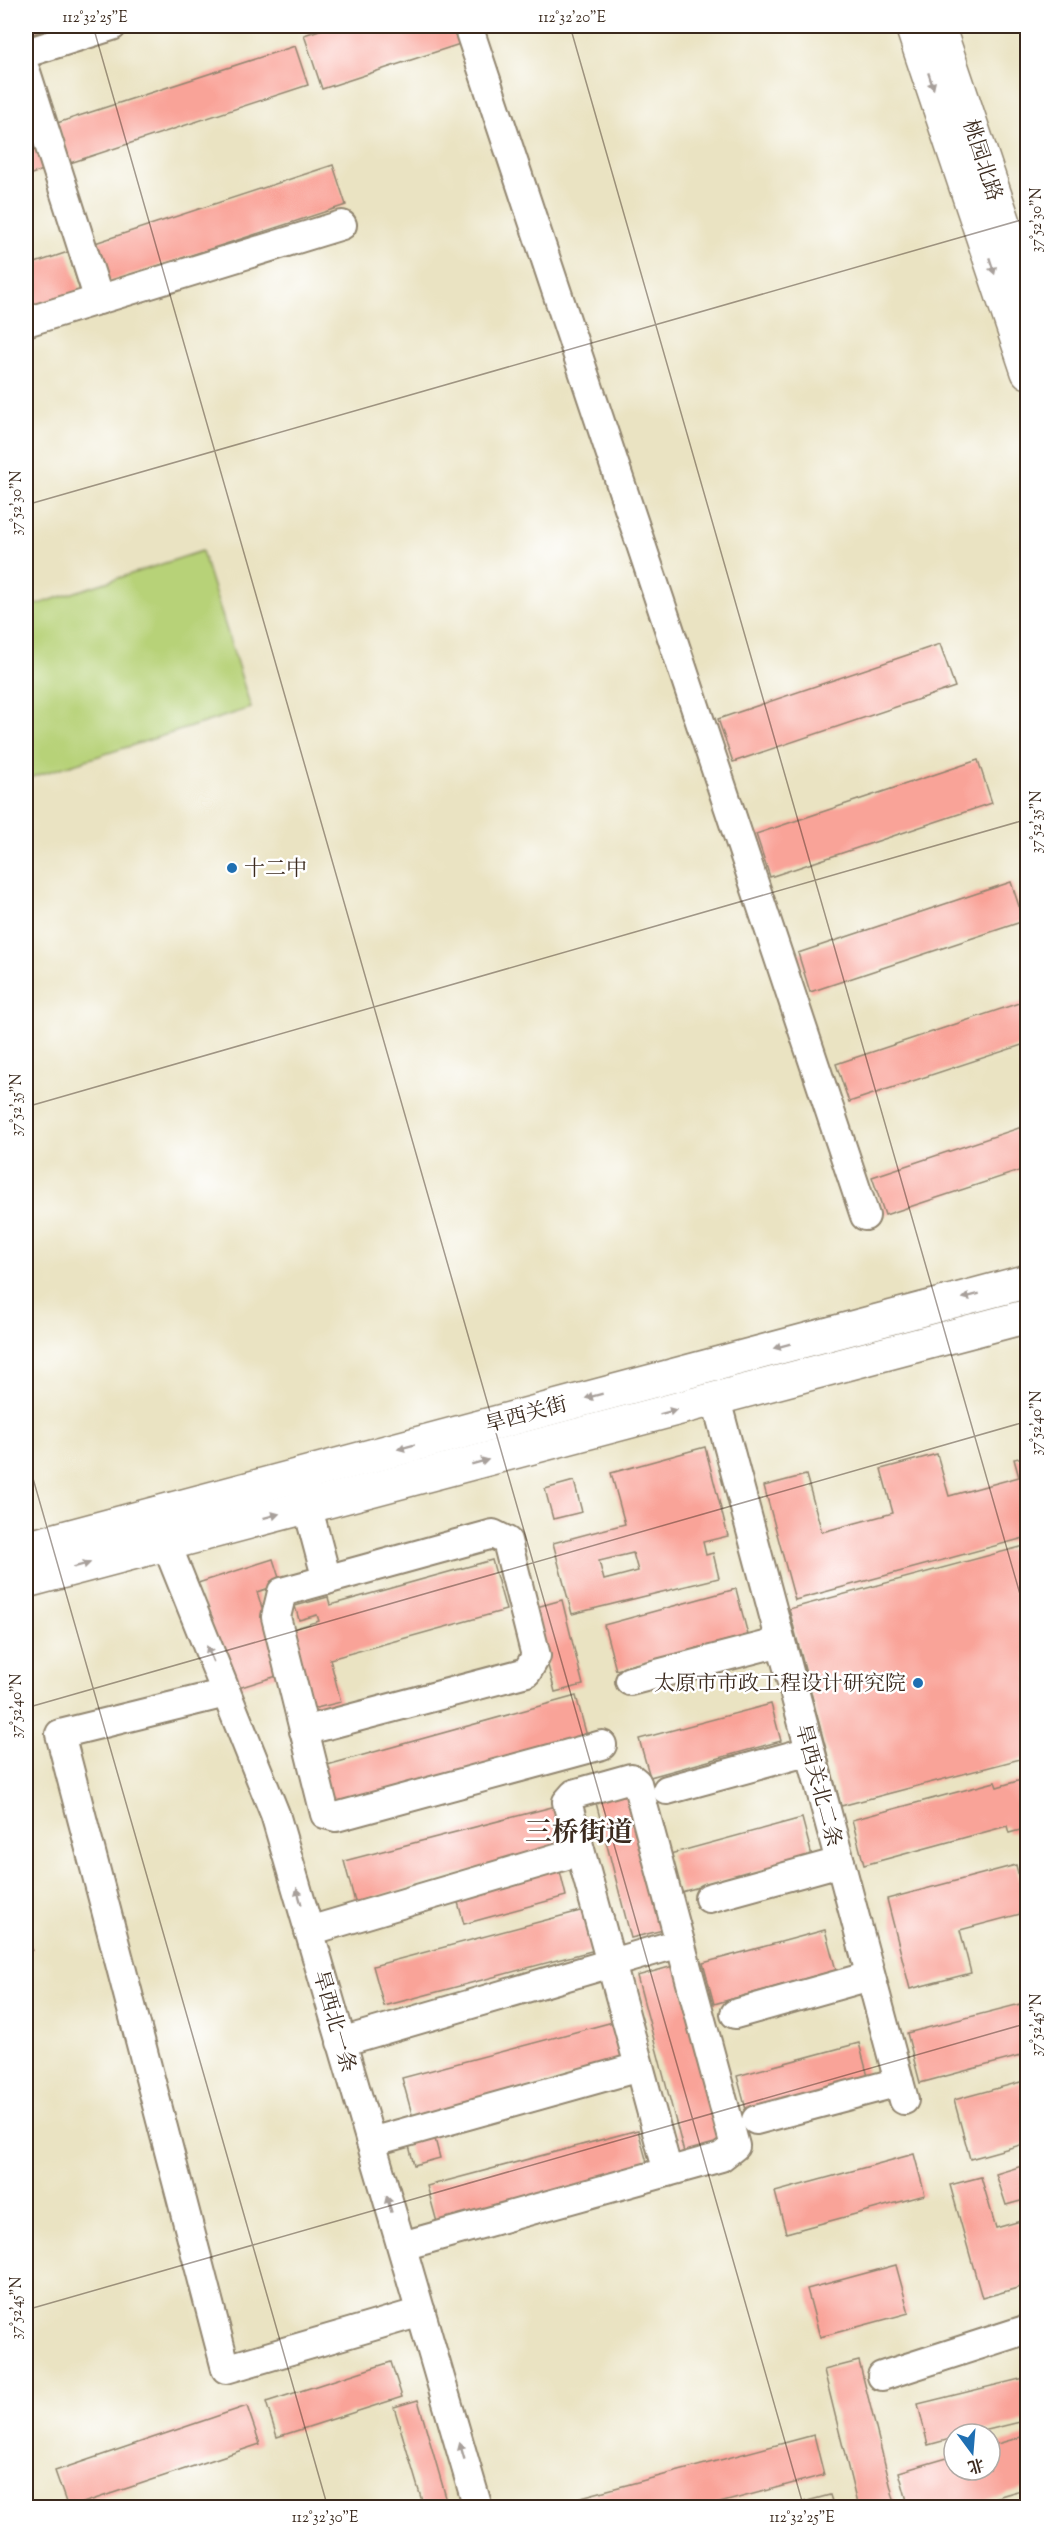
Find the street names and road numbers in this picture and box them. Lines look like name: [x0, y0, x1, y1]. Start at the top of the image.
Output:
street label: 桃园北路: [954, 116, 1008, 205]
street label: 旱西关街: [482, 1391, 571, 1441]
street label: 旱西关北二条: [786, 1721, 848, 1850]
street label: 旱西北一条: [304, 1967, 362, 2076]

